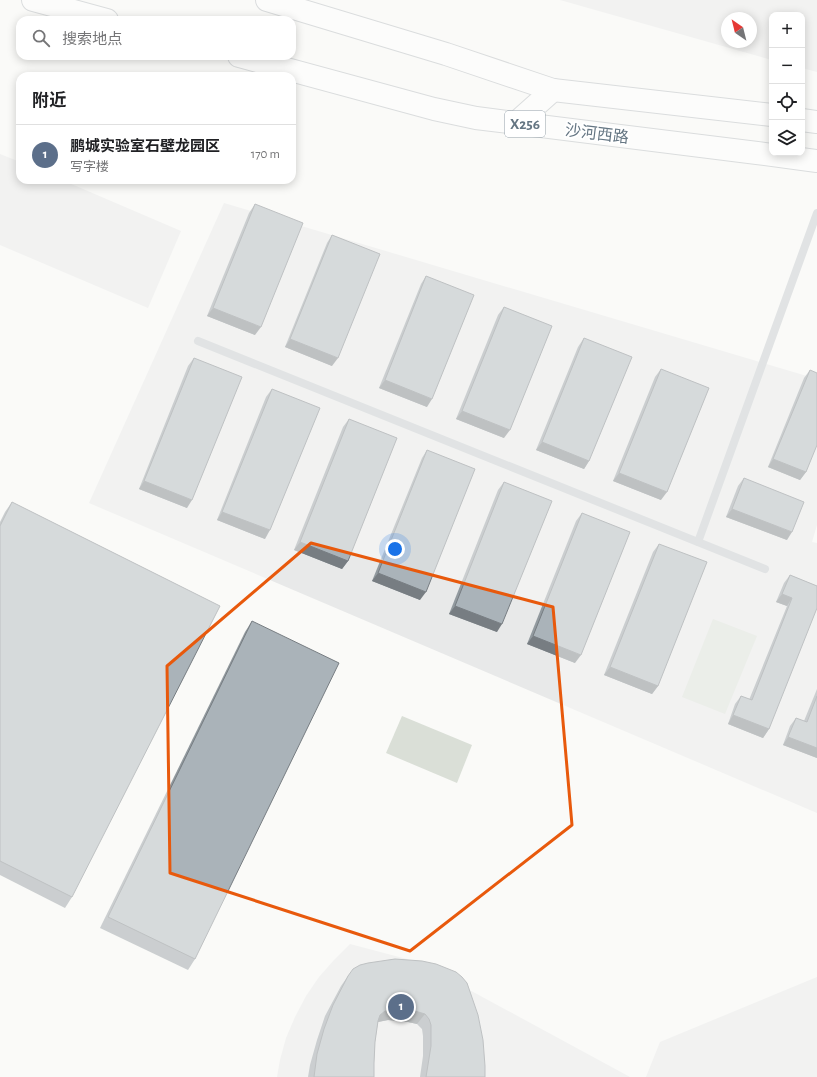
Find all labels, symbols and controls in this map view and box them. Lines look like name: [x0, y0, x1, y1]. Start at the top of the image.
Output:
north arrow: [721, 12, 757, 48]
map controls: [769, 12, 805, 156]
button: +: [769, 12, 805, 48]
search box: [16, 16, 296, 60]
icon: search: [30, 27, 52, 49]
text: 搜索地点: [62, 32, 122, 47]
button: −: [769, 48, 805, 84]
button: locate: [769, 84, 805, 120]
text: 附近: [32, 92, 66, 109]
road number: X256: [505, 111, 545, 137]
button: layers: [769, 120, 805, 156]
street label: 沙河西路: [564, 121, 630, 146]
text: 鹏城实验室石壁龙园区: [70, 139, 220, 154]
text: 1: [43, 148, 47, 161]
text: 170 m: [251, 148, 280, 161]
text: 写字楼: [70, 161, 109, 174]
your location: [385, 539, 405, 559]
pin: 1: [388, 992, 414, 1022]

